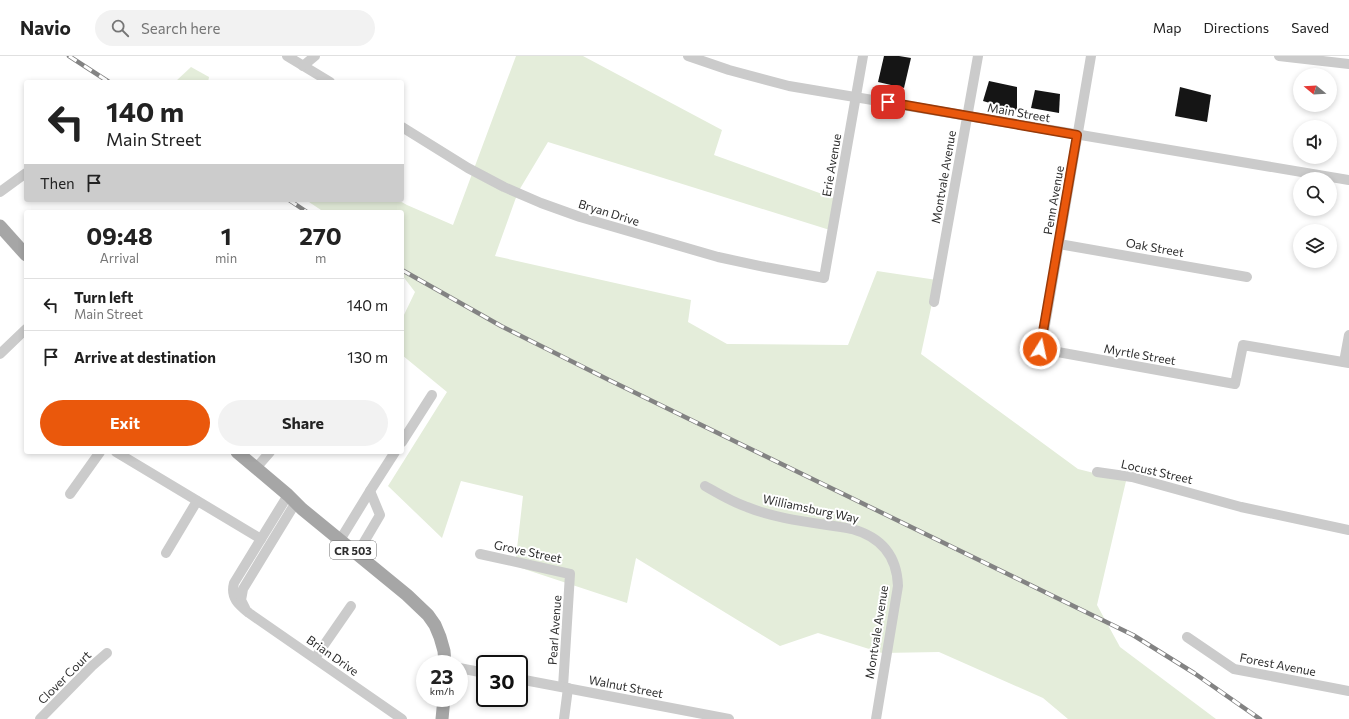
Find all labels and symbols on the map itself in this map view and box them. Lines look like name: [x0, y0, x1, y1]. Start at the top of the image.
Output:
north arrow: [1293, 68, 1337, 112]
pin: [871, 85, 905, 119]
street label: Main Street: [986, 100, 1052, 124]
street label: Montvale Avenue: [928, 129, 958, 225]
street label: Erie Avenue: [819, 132, 843, 198]
street label: Penn Avenue: [1040, 164, 1066, 236]
street label: Bryan Drive: [577, 196, 641, 228]
street label: Oak Street: [1125, 235, 1185, 259]
position arrow: [1019, 328, 1061, 370]
street label: Myrtle Street: [1103, 341, 1177, 367]
street label: Locust Street: [1120, 456, 1194, 486]
street label: Williamsburg Way: [762, 491, 860, 525]
street label: Grove Street: [493, 537, 563, 565]
road number: CR 503: [330, 541, 376, 559]
street label: Montvale Avenue: [862, 584, 890, 680]
street label: Pearl Avenue: [545, 595, 563, 665]
street label: Brian Drive: [304, 632, 362, 678]
street label: Clover Court: [35, 647, 94, 706]
street label: Forest Avenue: [1239, 650, 1317, 678]
speed limit sign: 30: [476, 655, 528, 707]
street label: Walnut Street: [588, 672, 665, 700]

